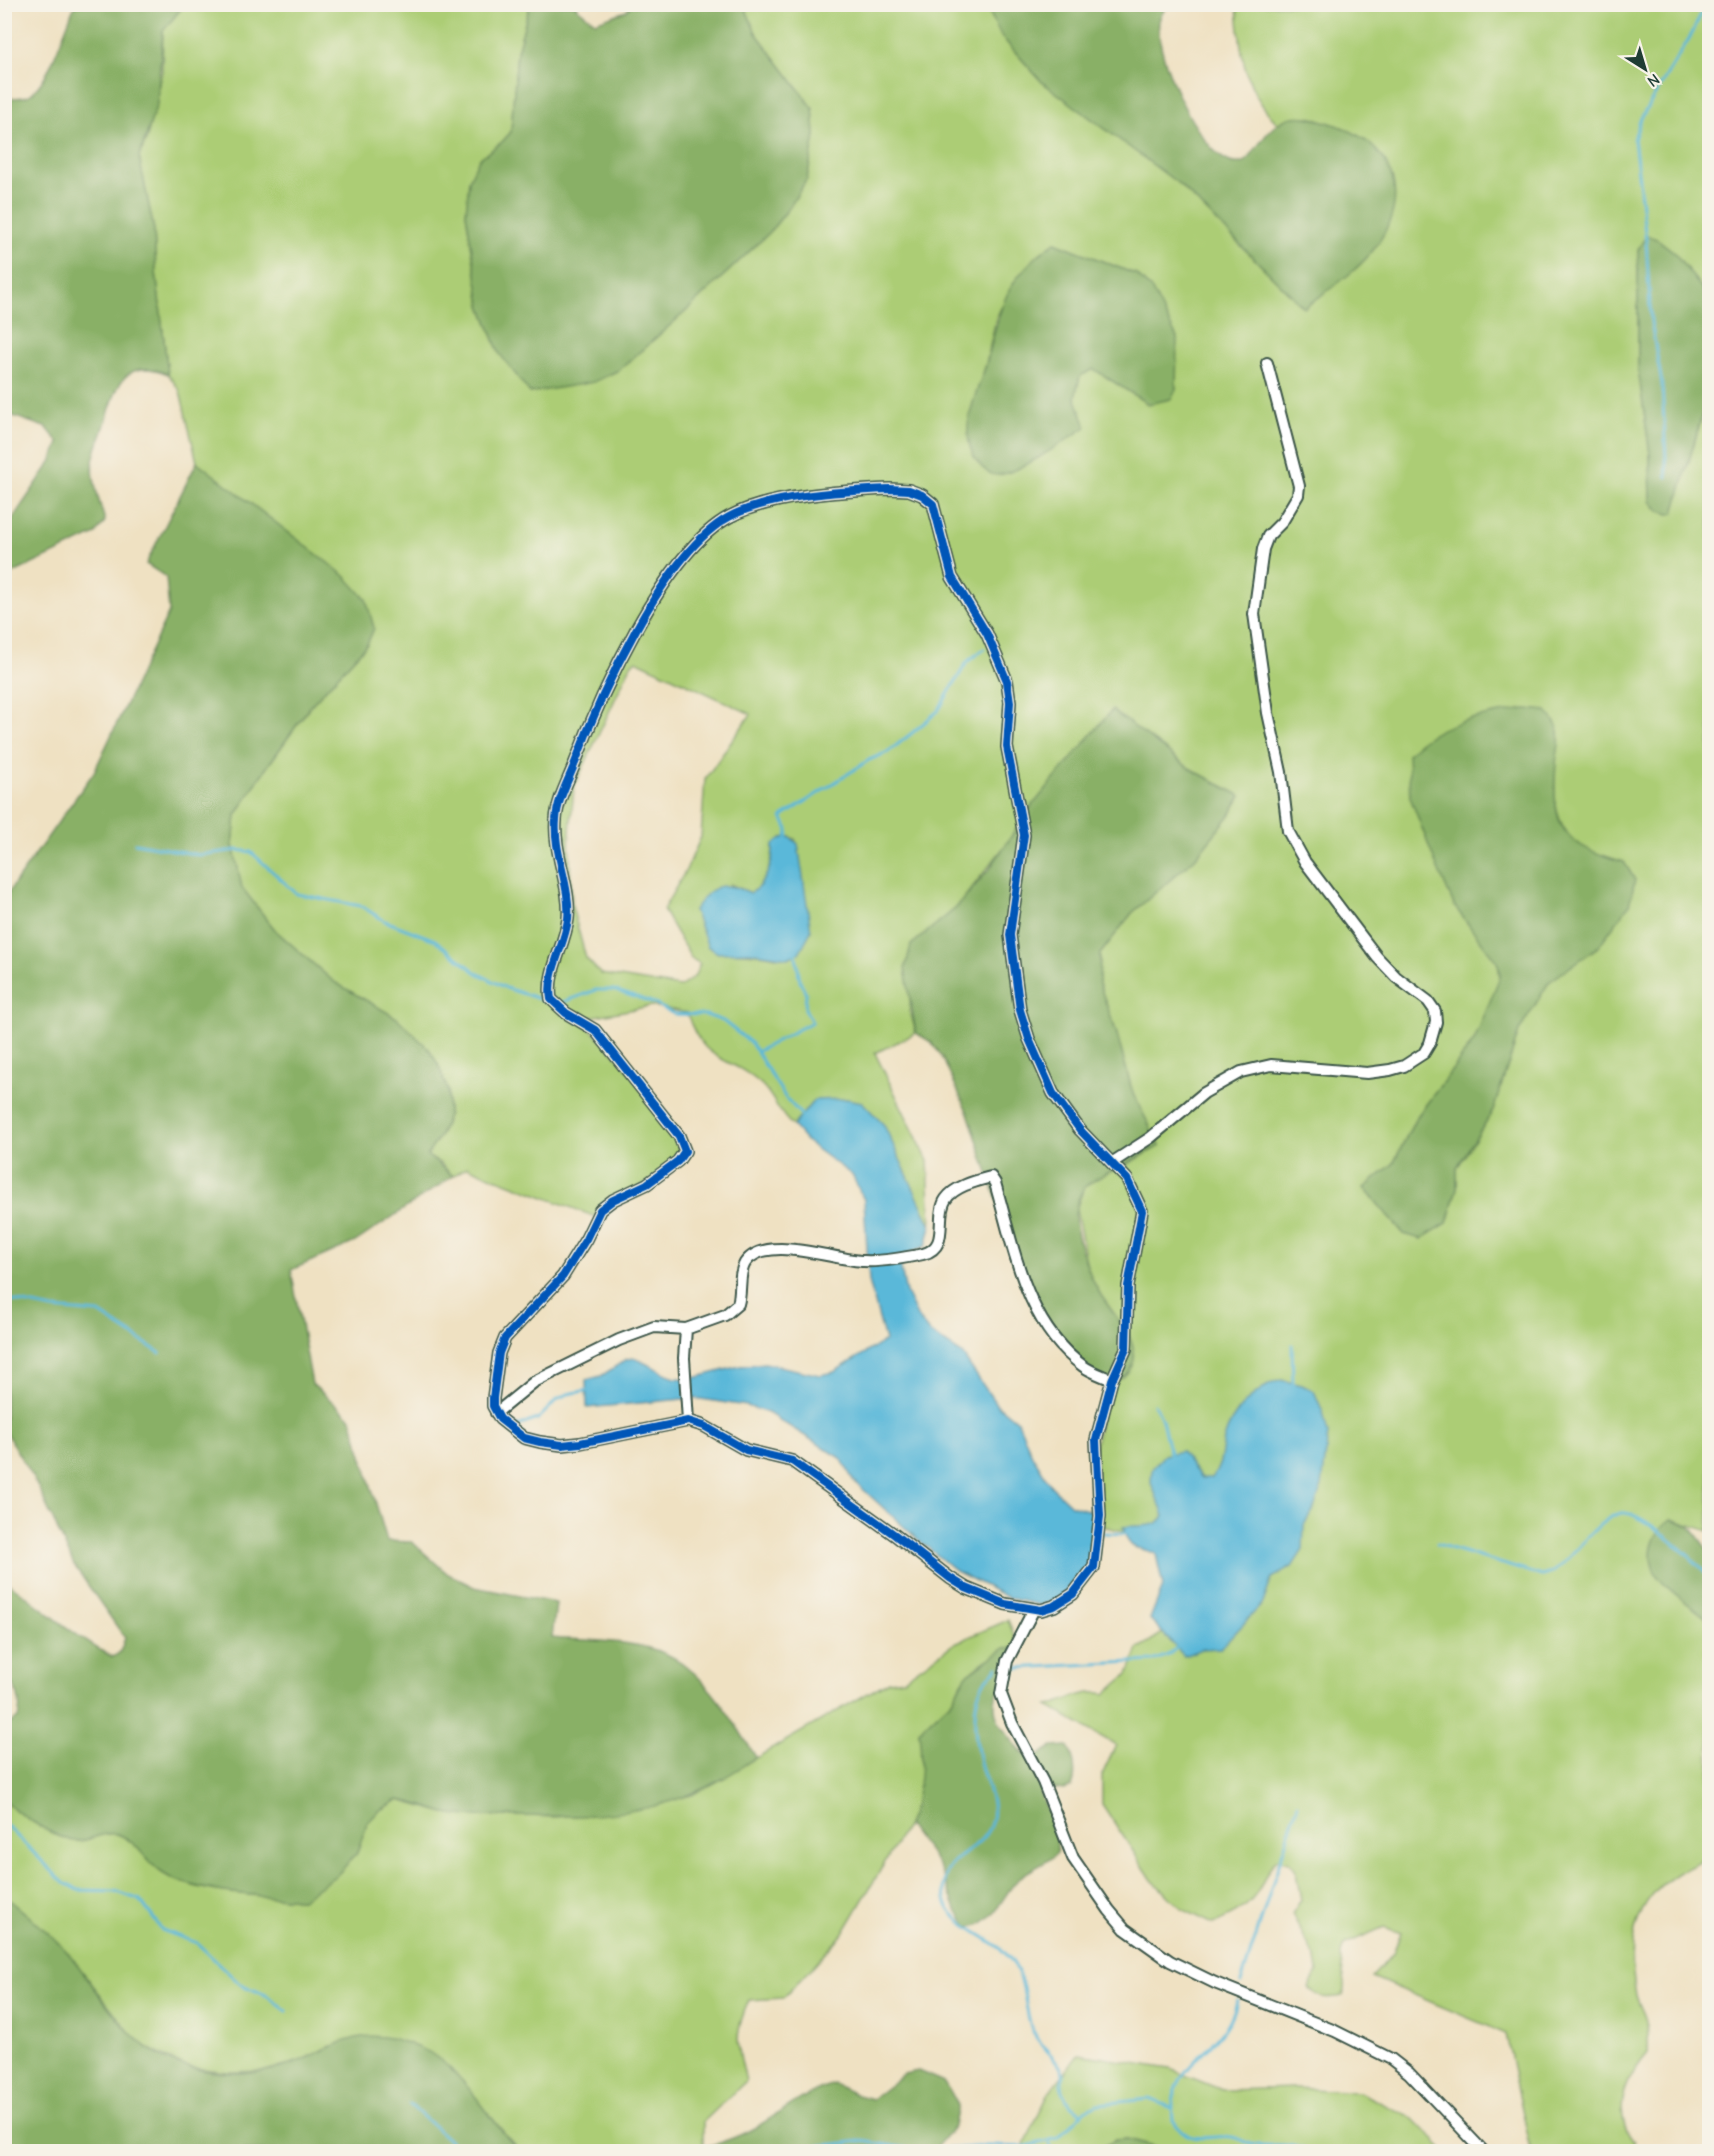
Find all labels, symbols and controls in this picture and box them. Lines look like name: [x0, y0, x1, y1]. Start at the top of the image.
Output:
north arrow: [1615, 39, 1675, 99]
text: N: [1644, 70, 1663, 91]

